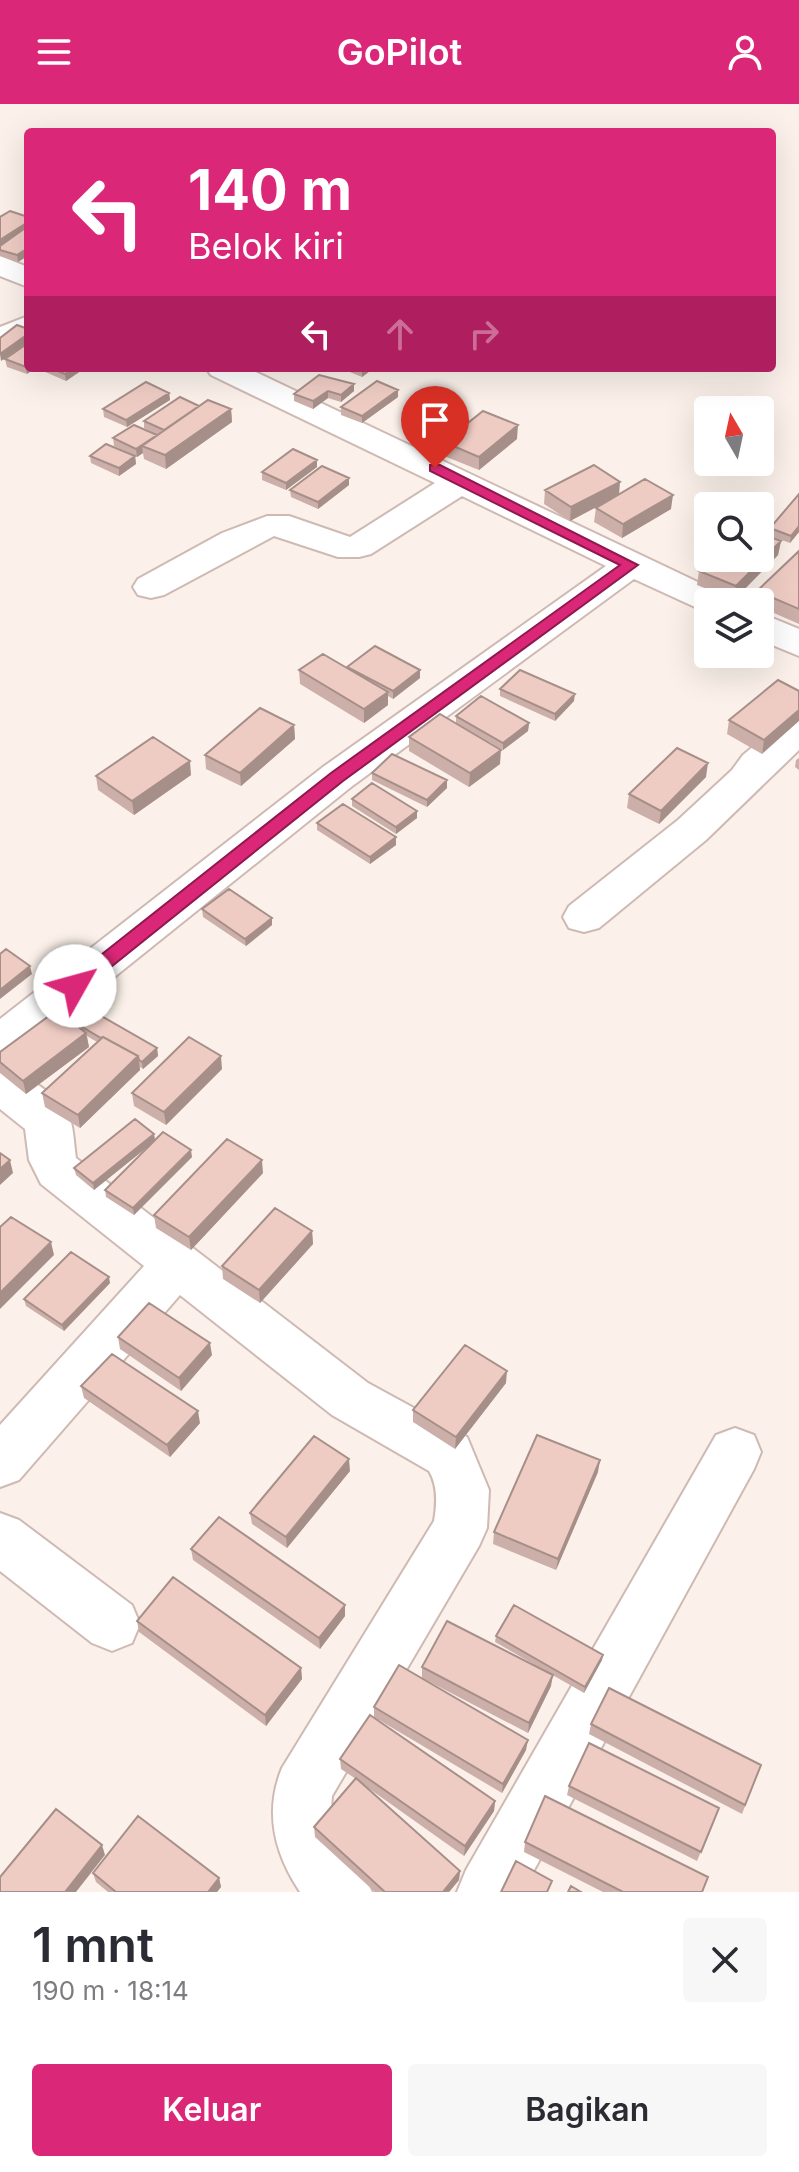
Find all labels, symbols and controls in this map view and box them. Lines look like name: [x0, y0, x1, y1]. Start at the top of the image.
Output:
icon: menu: [32, 30, 76, 74]
text: GoPilot: [337, 30, 462, 74]
icon: person: [723, 30, 767, 74]
text: 140 m: [188, 156, 352, 224]
icon: left: [56, 160, 160, 264]
text: Belok kiri: [188, 224, 344, 268]
icon: left: [294, 312, 338, 356]
icon: ahead: [378, 312, 422, 356]
icon: right: [462, 312, 506, 356]
pin: [401, 386, 469, 468]
north arrow: [694, 396, 774, 476]
map controls: [694, 396, 774, 668]
icon: arrive: [413, 398, 457, 442]
button: search: [694, 492, 774, 572]
button: layers: [694, 588, 774, 668]
position arrow: [33, 944, 117, 1028]
text: 1 mnt: [32, 1915, 154, 1974]
button: close: [683, 1918, 767, 2002]
text: 190 m · 18:14: [32, 1975, 189, 2006]
button: Keluar: [32, 2064, 392, 2156]
button: Bagikan: [408, 2064, 767, 2156]

